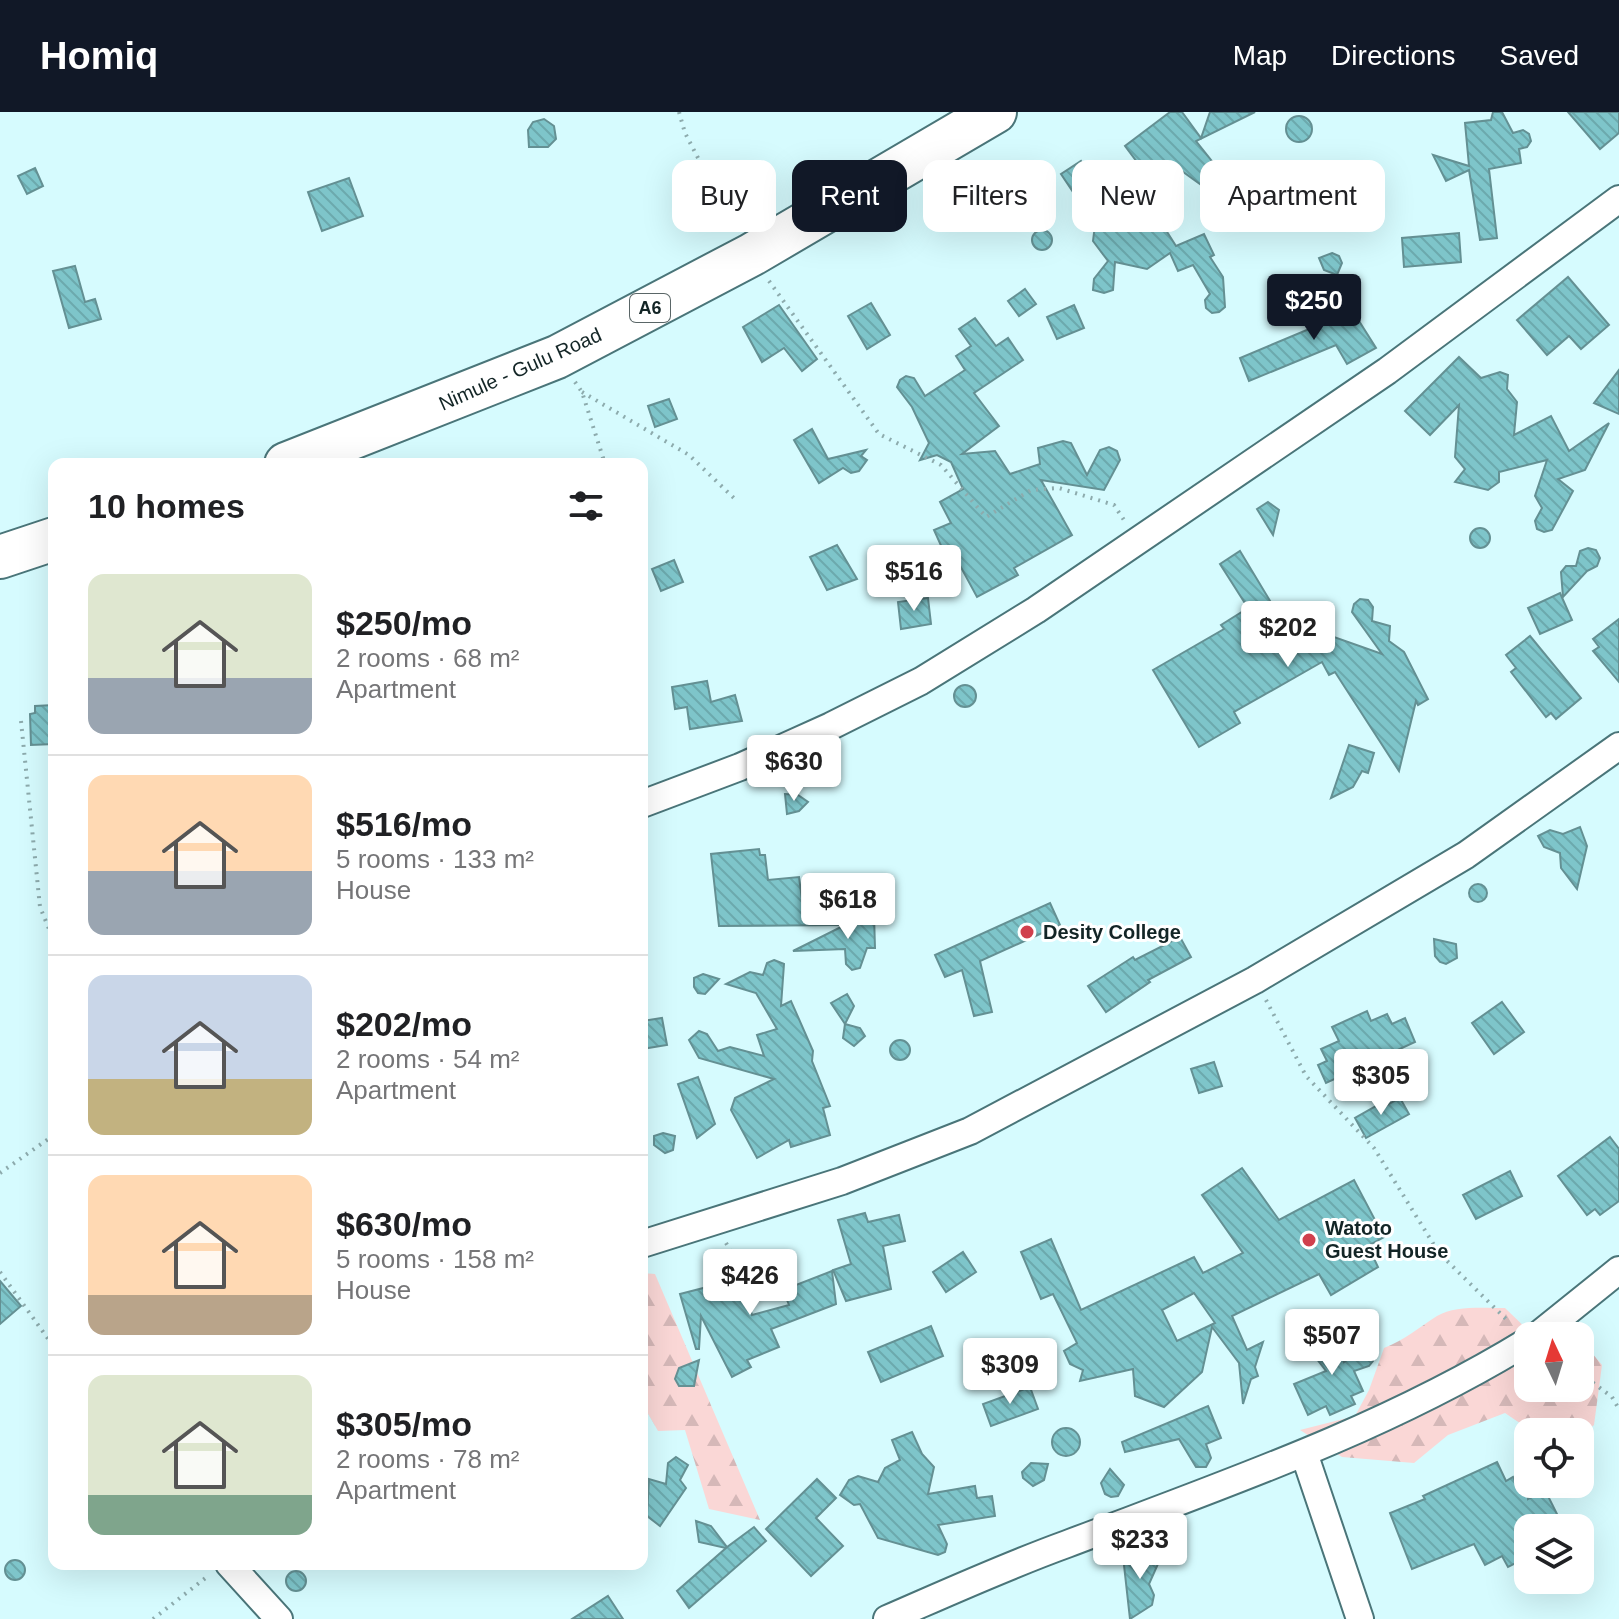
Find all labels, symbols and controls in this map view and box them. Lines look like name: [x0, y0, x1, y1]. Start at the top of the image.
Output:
text: Homiq: [40, 35, 158, 77]
text: Map: [1233, 40, 1287, 71]
text: Directions: [1331, 40, 1456, 71]
text: Saved: [1500, 40, 1579, 71]
chip: Buy: [672, 160, 776, 232]
chip: Rent: [792, 160, 907, 232]
chip: Filters: [923, 160, 1056, 232]
chip: New: [1072, 160, 1184, 232]
chip: Apartment: [1200, 160, 1385, 232]
pin: $250: [1267, 274, 1361, 342]
text: $250: [1285, 285, 1343, 315]
road number: A6: [630, 294, 670, 322]
street label: Nimule - Gulu Road: [435, 323, 605, 415]
icon: filters: [564, 484, 608, 528]
text: 10 homes: [88, 487, 245, 525]
pin: $516: [867, 545, 961, 613]
text: $516: [885, 556, 943, 586]
pin: $202: [1241, 601, 1335, 669]
text: $250/mo: [336, 604, 472, 642]
icon: home: [152, 606, 248, 702]
text: $202: [1259, 612, 1317, 642]
text: 2 rooms · 68 m²: [336, 643, 520, 673]
text: Apartment: [336, 674, 456, 704]
pin: $630: [747, 735, 841, 803]
text: $630: [765, 746, 823, 776]
text: $516/mo: [336, 805, 472, 843]
icon: home: [152, 807, 248, 903]
text: 5 rooms · 133 m²: [336, 844, 534, 874]
pin: $618: [801, 873, 895, 941]
text: House: [336, 875, 411, 905]
text: $618: [819, 884, 877, 914]
place label: Desity College: [1043, 921, 1181, 943]
marker: Desity College: [1018, 923, 1036, 941]
text: $202/mo: [336, 1005, 472, 1043]
icon: home: [152, 1007, 248, 1103]
text: 2 rooms · 54 m²: [336, 1044, 520, 1074]
pin: $305: [1334, 1049, 1428, 1117]
text: $305: [1352, 1060, 1410, 1090]
text: Apartment: [336, 1075, 456, 1105]
text: $630/mo: [336, 1205, 472, 1243]
icon: home: [152, 1207, 248, 1303]
place label: Watoto Guest House: [1325, 1217, 1448, 1262]
marker: Watoto Guest House: [1300, 1231, 1318, 1249]
text: 5 rooms · 158 m²: [336, 1244, 534, 1274]
pin: $426: [703, 1249, 797, 1317]
text: $426: [721, 1260, 779, 1290]
text: House: [336, 1275, 411, 1305]
pin: $507: [1285, 1309, 1379, 1377]
text: $507: [1303, 1320, 1361, 1350]
north arrow: [1514, 1322, 1594, 1402]
map controls: [1514, 1322, 1594, 1594]
pin: $309: [963, 1338, 1057, 1406]
text: $309: [981, 1349, 1039, 1379]
text: $305/mo: [336, 1405, 472, 1443]
icon: home: [152, 1407, 248, 1503]
button: locate: [1514, 1418, 1594, 1498]
text: 2 rooms · 78 m²: [336, 1444, 520, 1474]
text: Apartment: [336, 1475, 456, 1505]
pin: $233: [1093, 1513, 1187, 1581]
button: layers: [1514, 1514, 1594, 1594]
text: $233: [1111, 1524, 1169, 1554]

